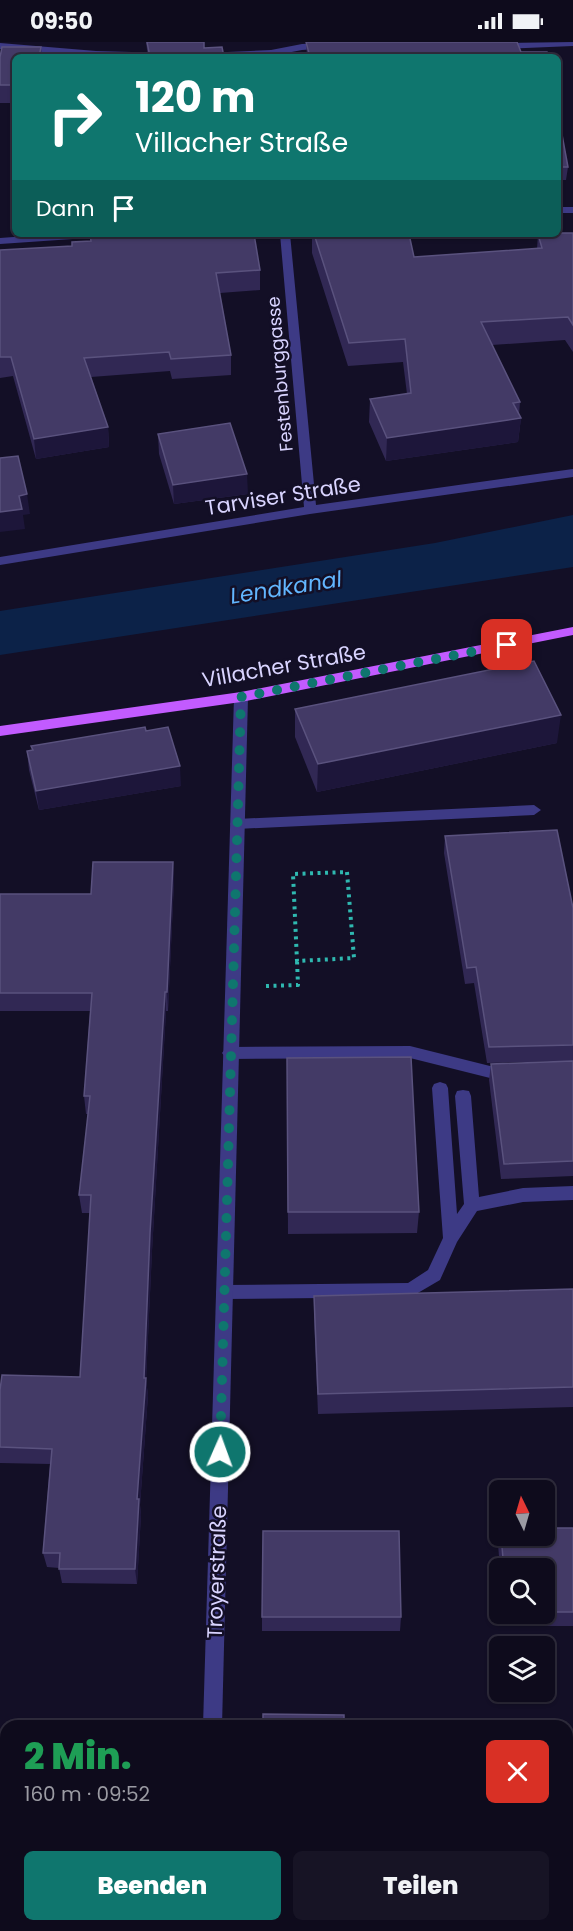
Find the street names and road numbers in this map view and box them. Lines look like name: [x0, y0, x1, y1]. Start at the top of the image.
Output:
street label: Festenburggasse: [260, 295, 299, 453]
street label: Tarviser Straße: [203, 469, 363, 522]
street label: Villacher Straße: [200, 637, 368, 694]
street label: Troyerstraße: [200, 1505, 233, 1639]

